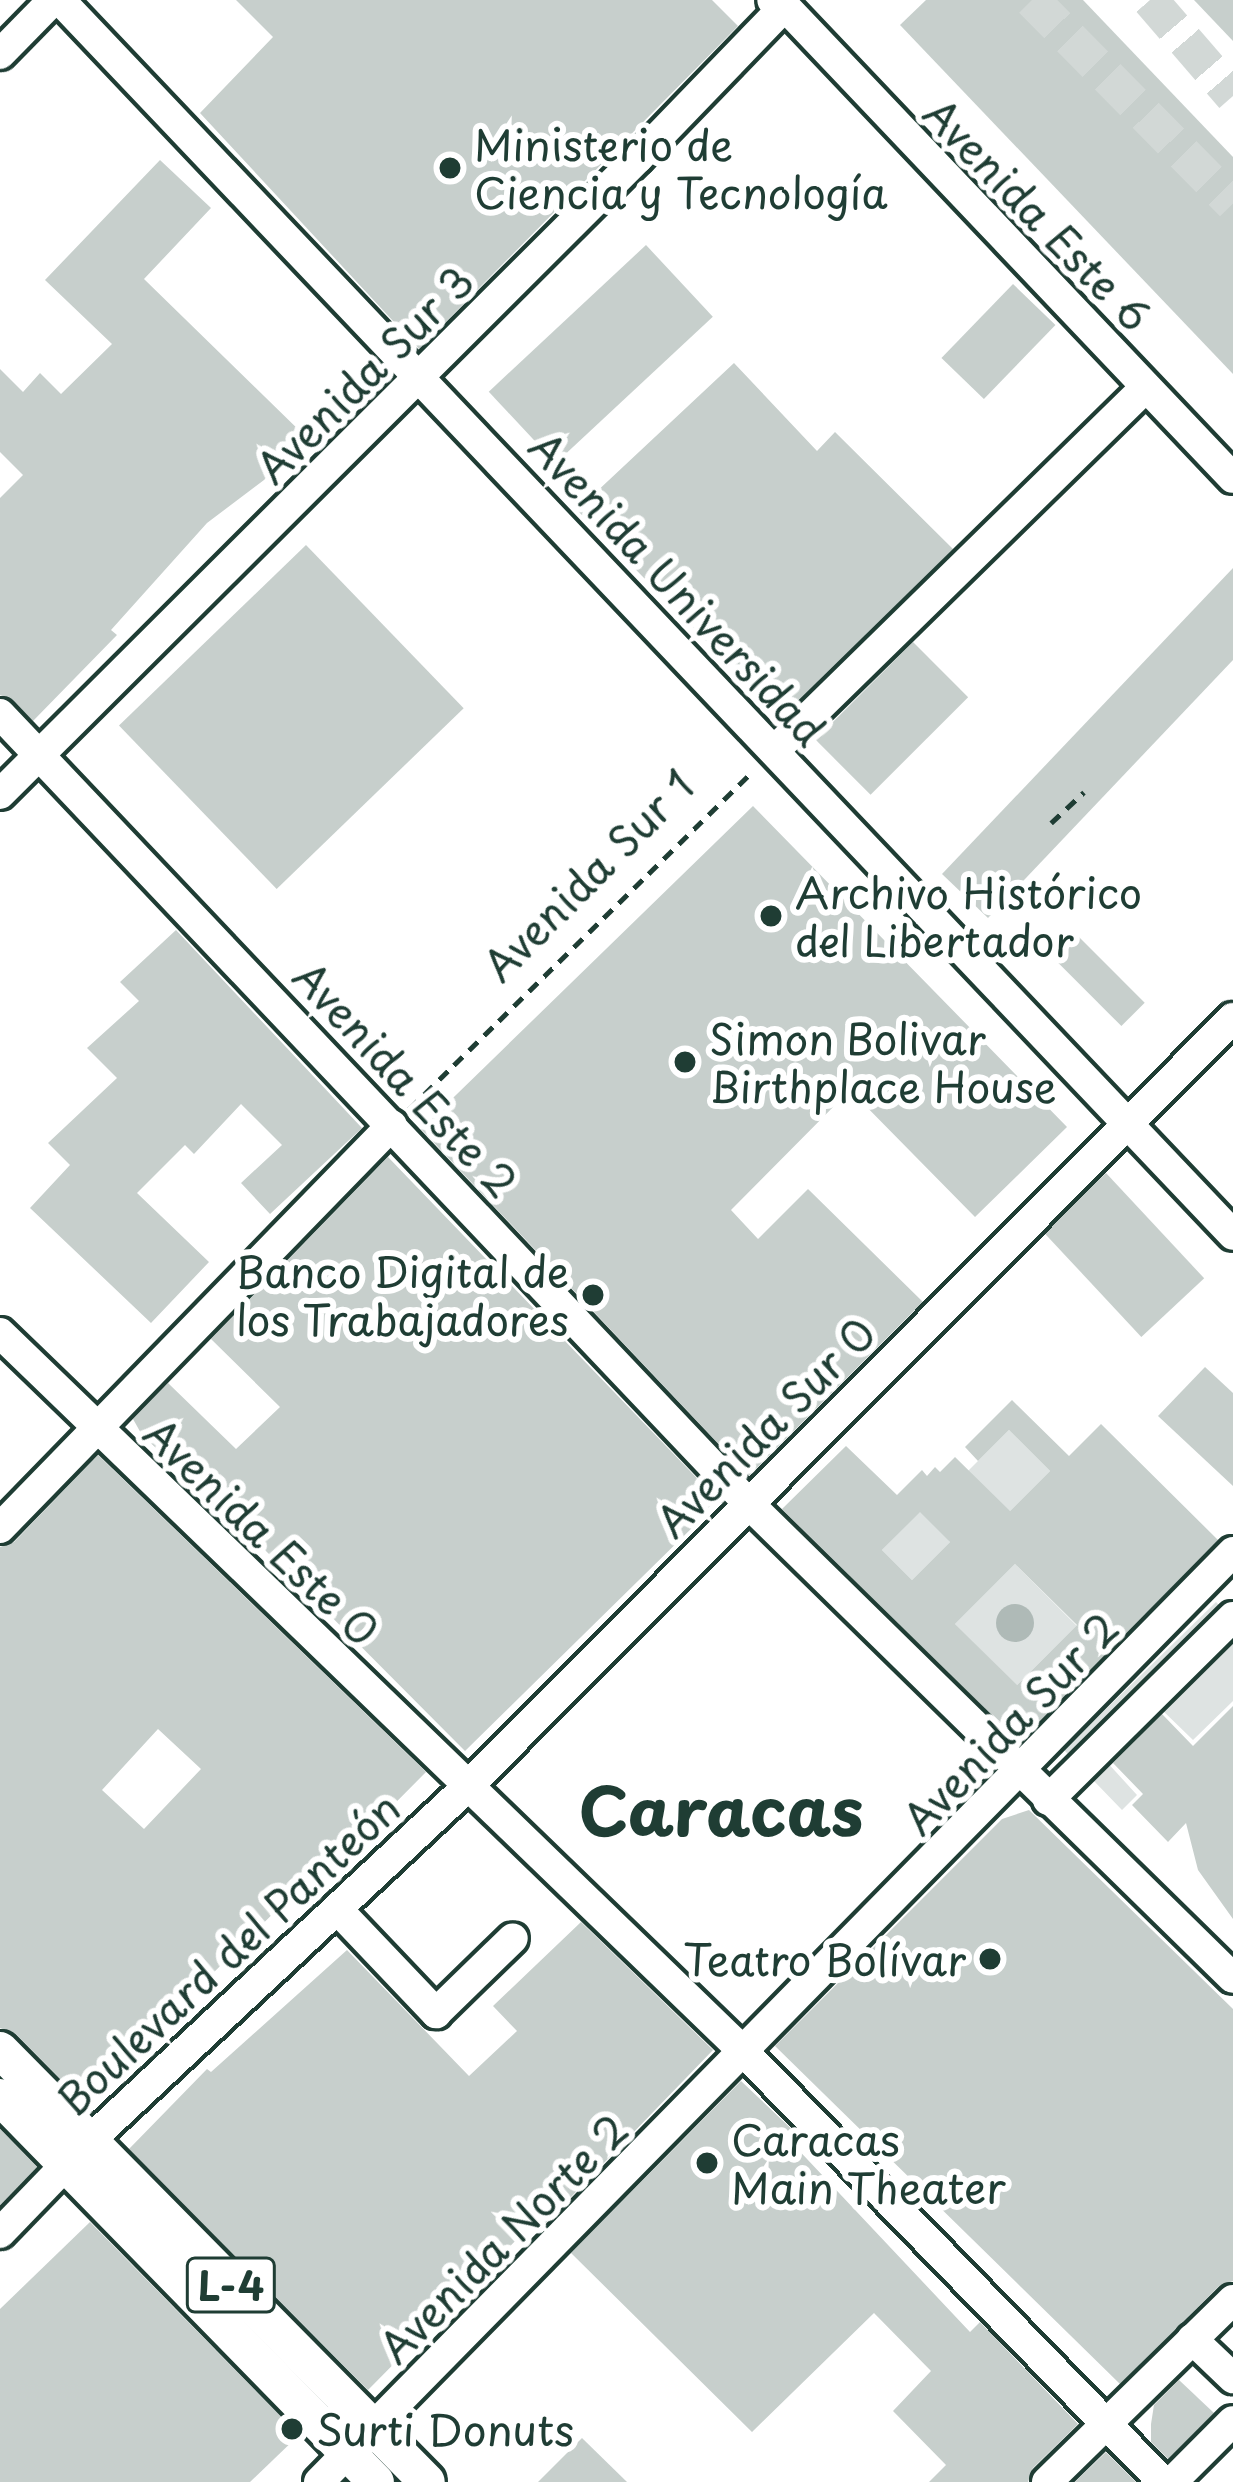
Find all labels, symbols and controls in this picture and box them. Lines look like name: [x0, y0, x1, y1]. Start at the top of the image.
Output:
street label: Avenida Este 6: [915, 88, 1161, 340]
place label: Ministerio de Ciencia y Tecnología: [474, 119, 888, 218]
marker: Ministerio de Ciencia y Tecnología: [437, 155, 463, 181]
street label: Avenida Sur 3: [245, 255, 483, 493]
street label: Avenida Universidad: [520, 421, 836, 755]
street label: Avenida Sur 1: [473, 760, 703, 990]
place label: Archivo Histórico del Libertador: [795, 867, 1144, 966]
marker: Archivo Histórico del Libertador: [758, 903, 784, 929]
street label: Avenida Este 2: [285, 952, 527, 1206]
place label: Simon Bolivar Birthplace House: [709, 1013, 1057, 1112]
marker: Simon Bolivar Birthplace House: [672, 1049, 698, 1075]
place label: Banco Digital de los Trabajadores: [235, 1246, 569, 1344]
marker: Banco Digital de los Trabajadores: [580, 1282, 606, 1308]
street label: Avenida Sur 0: [645, 1307, 885, 1547]
street label: Avenida Este 0: [136, 1408, 388, 1654]
street label: Avenida Sur 2: [892, 1602, 1128, 1844]
district label: Caracas: [578, 1769, 864, 1849]
street label: Boulevard del Panteón: [47, 1782, 409, 2124]
place label: Teatro Bolívar: [678, 1934, 966, 1984]
marker: Teatro Bolívar: [977, 1946, 1003, 1972]
street label: Avenida Norte 2: [368, 2103, 638, 2373]
place label: Caracas Main Theater: [731, 2114, 1006, 2212]
marker: Caracas Main Theater: [694, 2150, 720, 2176]
road number: L-4: [183, 2252, 279, 2318]
place label: Surti Donuts: [316, 2404, 577, 2454]
marker: Surti Donuts: [279, 2416, 305, 2442]

